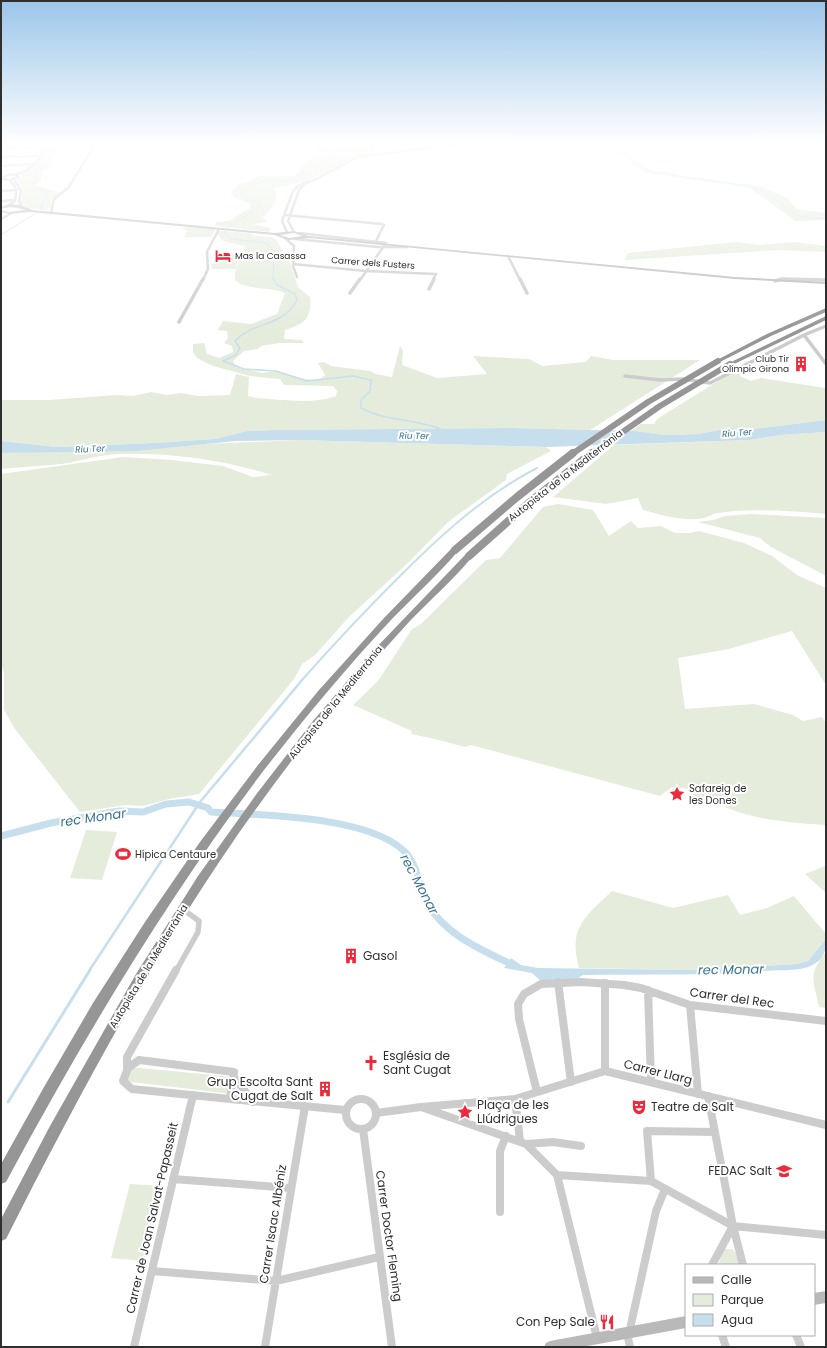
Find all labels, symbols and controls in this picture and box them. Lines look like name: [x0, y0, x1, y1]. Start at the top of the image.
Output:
hotel icon: Mas la Casassa: [214, 247, 232, 265]
place label: Mas la Casassa: [235, 250, 306, 262]
street label: Carrer dels Fusters: [331, 254, 416, 272]
place label: Club Tir Olímpic Girona: [722, 353, 790, 375]
building icon: Club Tir Olímpic Girona: [792, 355, 810, 373]
street label: Autopista de la Mediterrània: [505, 426, 626, 525]
water label: Riu Ter: [722, 426, 753, 440]
water label: Riu Ter: [399, 430, 430, 442]
water label: Riu Ter: [75, 442, 106, 456]
street label: Autopista de la Mediterrània: [285, 642, 386, 762]
place label: Safareig de les Dones: [689, 781, 746, 808]
place icon: Safareig de les Dones: [668, 785, 686, 803]
water label: rec Monar: [59, 803, 128, 832]
sports icon: Hípica Centaure: [114, 845, 132, 863]
place label: Hípica Centaure: [135, 847, 216, 862]
water label: rec Monar: [396, 851, 444, 919]
street label: Autopista de la Mediterrània: [105, 902, 191, 1031]
building icon: Gasol: [342, 947, 360, 965]
place label: Gasol: [363, 947, 397, 964]
water label: rec Monar: [698, 959, 765, 980]
street label: Carrer del Rec: [689, 983, 775, 1012]
place label: Església de Sant Cugat: [383, 1047, 451, 1078]
church icon: Església de Sant Cugat: [362, 1054, 380, 1072]
street label: Carrer Llarg: [622, 1055, 694, 1088]
place label: Grup Escolta Sant Cugat de Salt: [207, 1073, 313, 1104]
building icon: Grup Escolta Sant Cugat de Salt: [316, 1080, 334, 1098]
place label: Plaça de les Llúdrigues: [477, 1096, 549, 1127]
theatre icon: Teatre de Salt: [630, 1098, 648, 1116]
place label: Teatre de Salt: [651, 1098, 734, 1115]
place icon: Plaça de les Llúdrigues: [456, 1103, 474, 1121]
street label: Carrer de Joan Salvat-Papasseit: [121, 1121, 182, 1315]
place label: FEDAC Salt: [708, 1162, 772, 1179]
school or university icon: FEDAC Salt: [775, 1162, 793, 1180]
street label: Carrer Isaac Albéniz: [255, 1163, 290, 1285]
street label: Carrer Doctor Fleming: [372, 1169, 407, 1303]
legend: [685, 1264, 815, 1336]
text: Calle: [721, 1271, 752, 1288]
text: Parque: [721, 1291, 764, 1308]
text: Agua: [721, 1311, 753, 1328]
place label: Con Pep Sale: [516, 1313, 595, 1330]
restaurant icon: Con Pep Sale: [598, 1313, 616, 1331]

